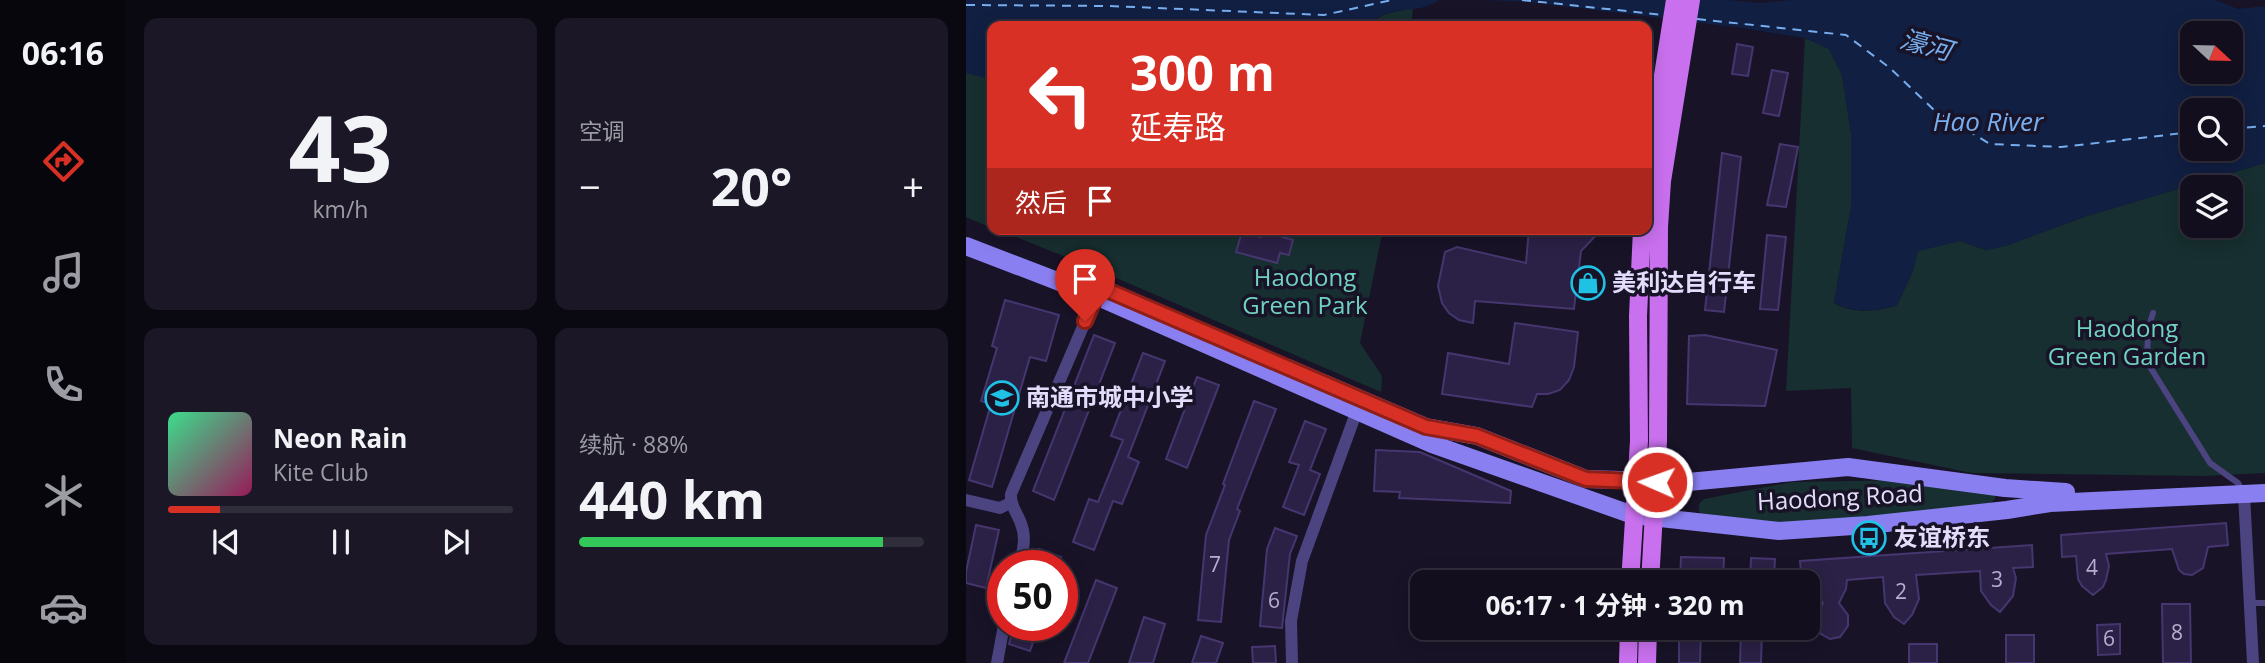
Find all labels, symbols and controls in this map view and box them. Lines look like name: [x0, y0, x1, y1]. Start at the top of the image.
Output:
water label: 濠河: [1896, 20, 1961, 69]
north arrow: [2180, 21, 2244, 84]
map controls: [2180, 21, 2243, 238]
text: 06:16: [22, 31, 104, 74]
text: 300 m: [1130, 39, 1275, 105]
icon: left: [1015, 49, 1106, 140]
text: 43: [288, 85, 393, 209]
button: search: [2180, 98, 2243, 161]
water label: Hao River: [1933, 103, 2045, 139]
text: 延寿路: [1130, 105, 1226, 148]
text: 空调: [579, 115, 625, 147]
icon: directions: [39, 137, 88, 186]
text: 20°: [711, 150, 792, 221]
text: −: [579, 160, 601, 212]
text: +: [902, 160, 924, 212]
button: layers: [2180, 175, 2243, 238]
icon: arrive: [1081, 182, 1119, 220]
text: 然后: [1015, 184, 1067, 220]
text: km/h: [313, 193, 368, 225]
icon: music: [39, 248, 88, 297]
pin: [1055, 249, 1115, 321]
icon: arrive: [1066, 260, 1104, 298]
park label: Haodong Green Park: [1242, 260, 1368, 321]
shop icon: 美利达自行车: [1569, 264, 1607, 302]
place label: 美利达自行车: [1612, 265, 1756, 298]
park label: Haodong Green Garden: [2048, 311, 2206, 372]
icon: phone: [39, 360, 88, 409]
school or university icon: 南通市城中小学: [983, 379, 1021, 417]
place label: 南通市城中小学: [1026, 380, 1194, 413]
text: Neon Rain: [273, 420, 407, 456]
text: 续航 · 88%: [579, 428, 688, 460]
position arrow: [1620, 445, 1694, 519]
text: Kite Club: [273, 456, 368, 488]
text: 440 km: [579, 463, 765, 534]
icon: climate: [39, 471, 88, 520]
street label: Haodong Road: [1756, 476, 1924, 517]
bus stop icon: 友谊桥东: [1850, 519, 1888, 557]
place label: 友谊桥东: [1894, 520, 1990, 553]
icon: previous: [207, 523, 245, 561]
icon: pause: [322, 523, 360, 561]
icon: next: [437, 523, 475, 561]
speed limit sign: 50: [987, 550, 1078, 641]
house number: 7: [1209, 550, 1221, 578]
house number: 4: [2086, 553, 2098, 581]
house number: 3: [1991, 565, 2003, 593]
house number: 2: [1895, 577, 1907, 605]
icon: car: [39, 583, 88, 632]
house number: 6: [1268, 586, 1280, 614]
text: 06:17 · 1 分钟 · 320 m: [1485, 587, 1745, 623]
house number: 8: [2171, 618, 2183, 646]
house number: 6: [2103, 624, 2115, 652]

